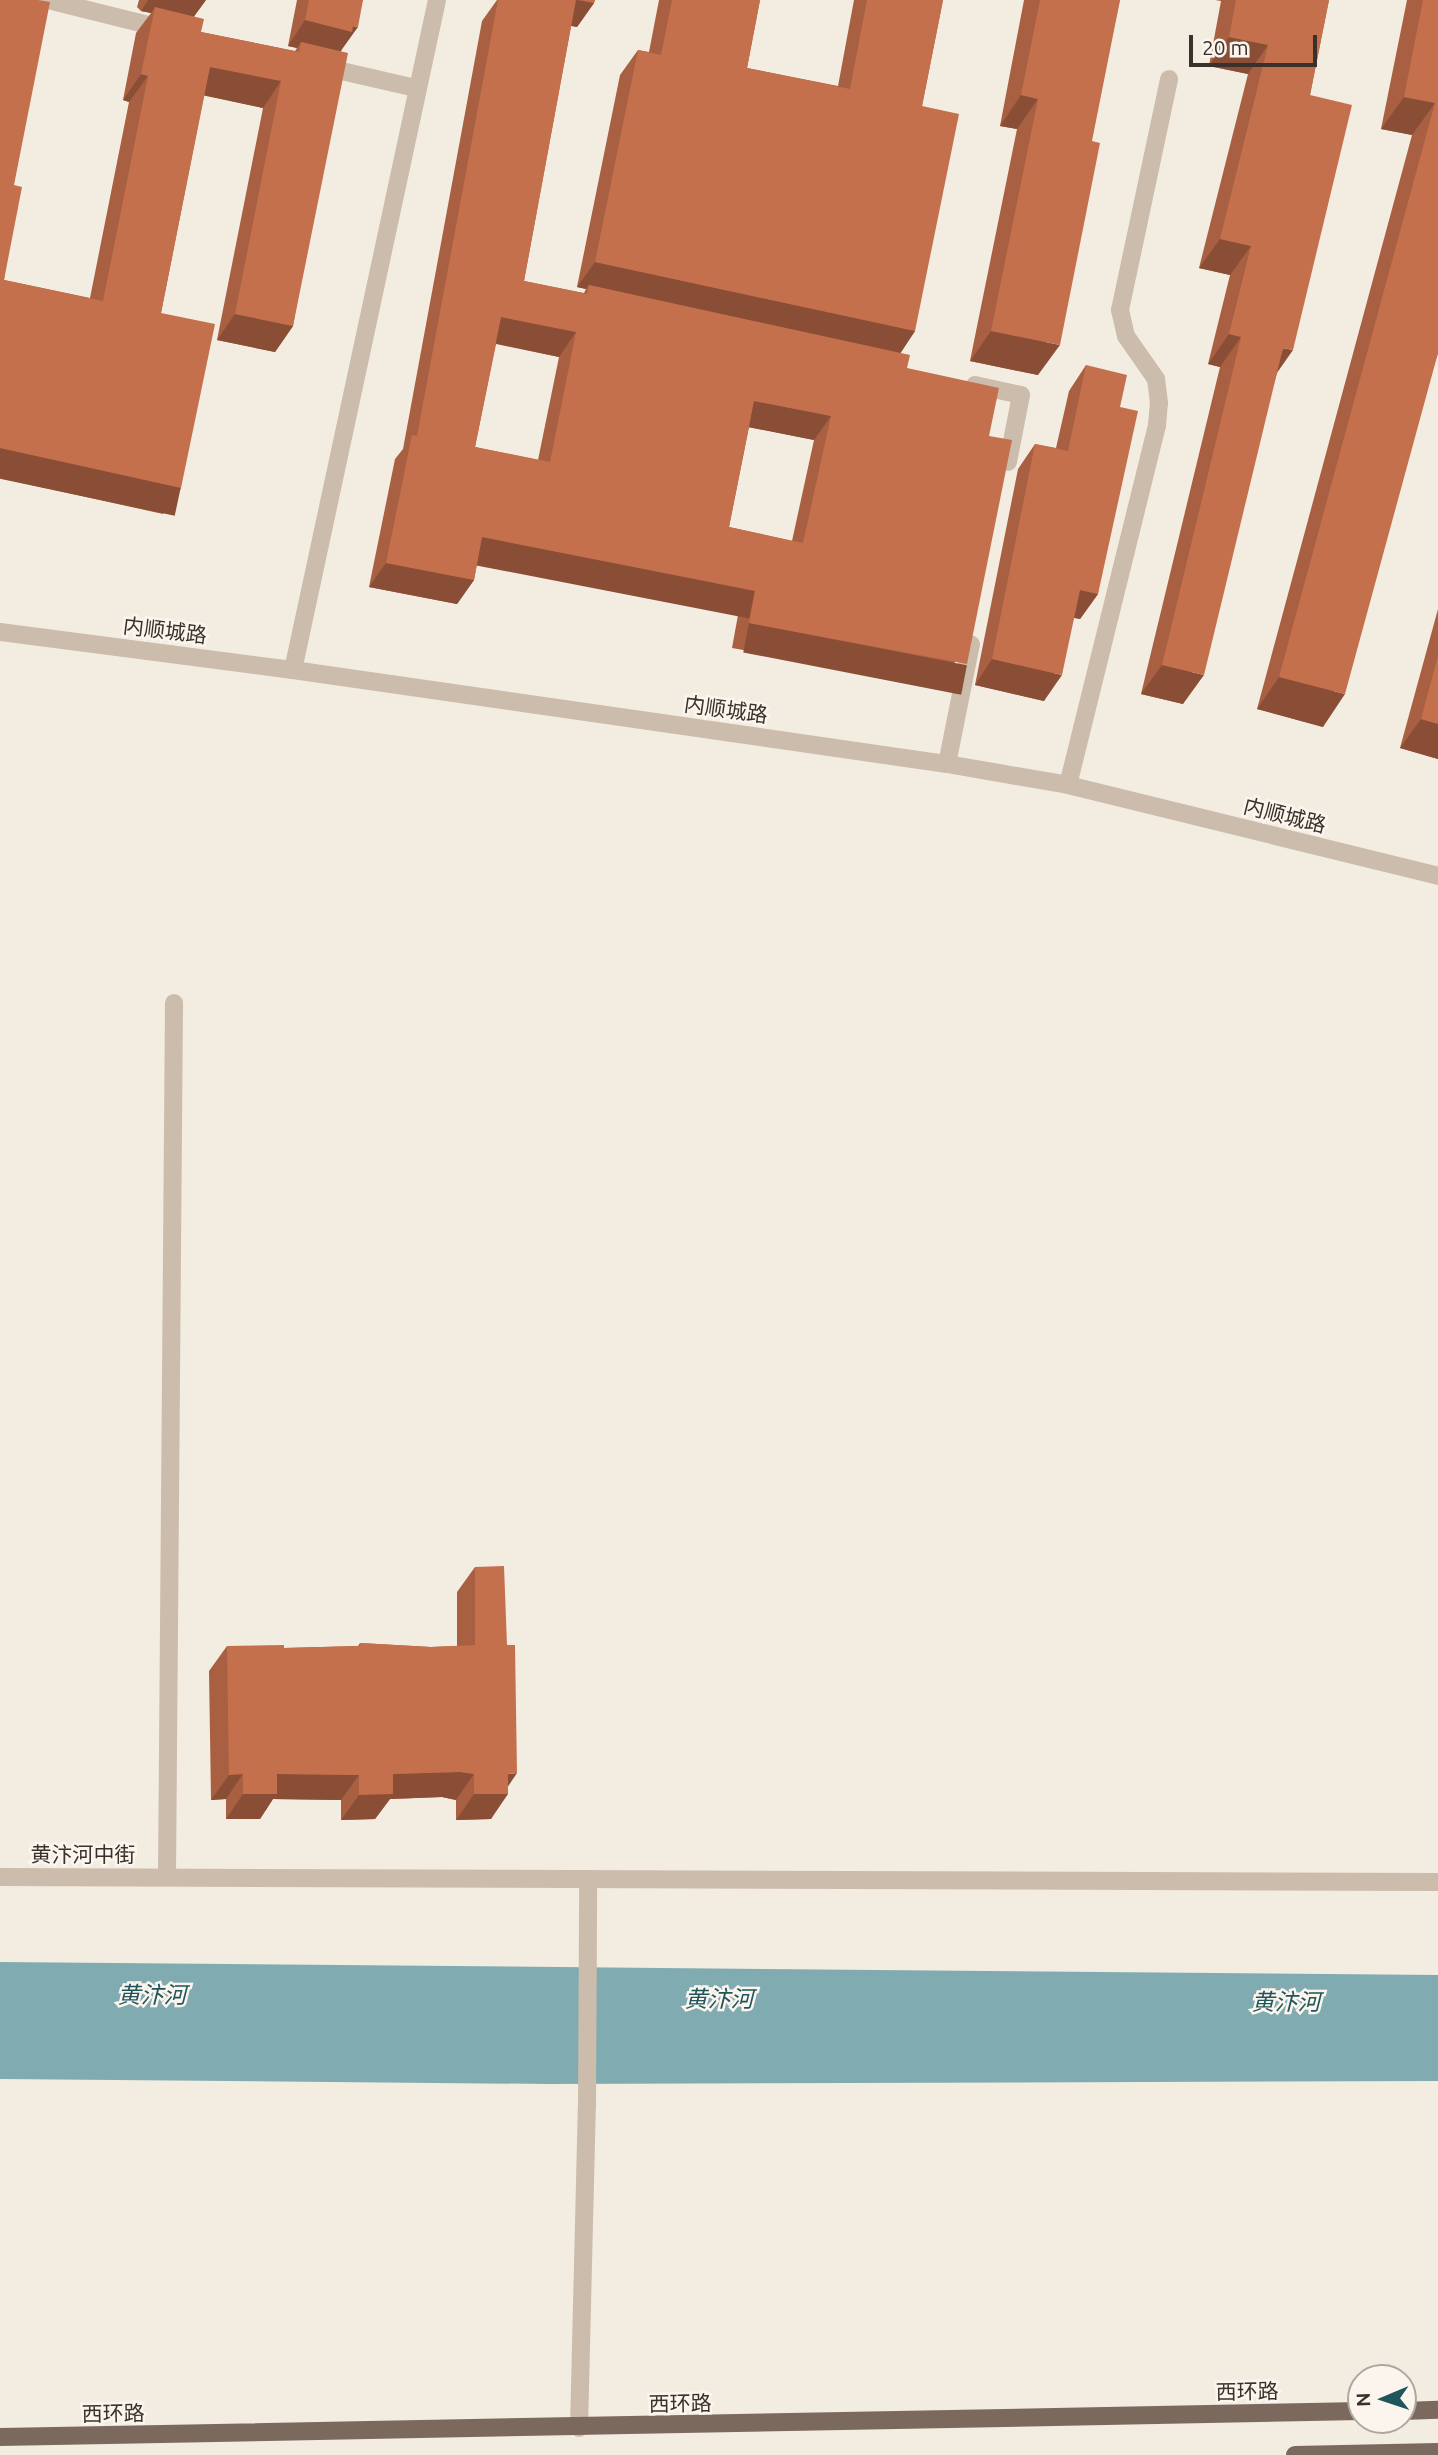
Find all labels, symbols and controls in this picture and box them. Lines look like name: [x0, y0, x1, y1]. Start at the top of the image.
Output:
scale bar: [1193, 21, 1321, 65]
text: 20 m: [1202, 35, 1249, 59]
street label: 内顺城路: [122, 612, 208, 648]
street label: 内顺城路: [683, 691, 769, 727]
street label: 内顺城路: [1241, 793, 1329, 837]
street label: 黄汴河中街: [31, 1841, 135, 1867]
water label: 黄汴河: [118, 1981, 186, 2009]
water label: 黄汴河: [685, 1985, 753, 2013]
water label: 黄汴河: [1252, 1988, 1320, 2016]
north arrow: [1347, 2364, 1417, 2434]
street label: 西环路: [1215, 2378, 1279, 2404]
street label: 西环路: [648, 2390, 712, 2416]
text: N: [1352, 2392, 1374, 2407]
street label: 西环路: [81, 2400, 145, 2426]

